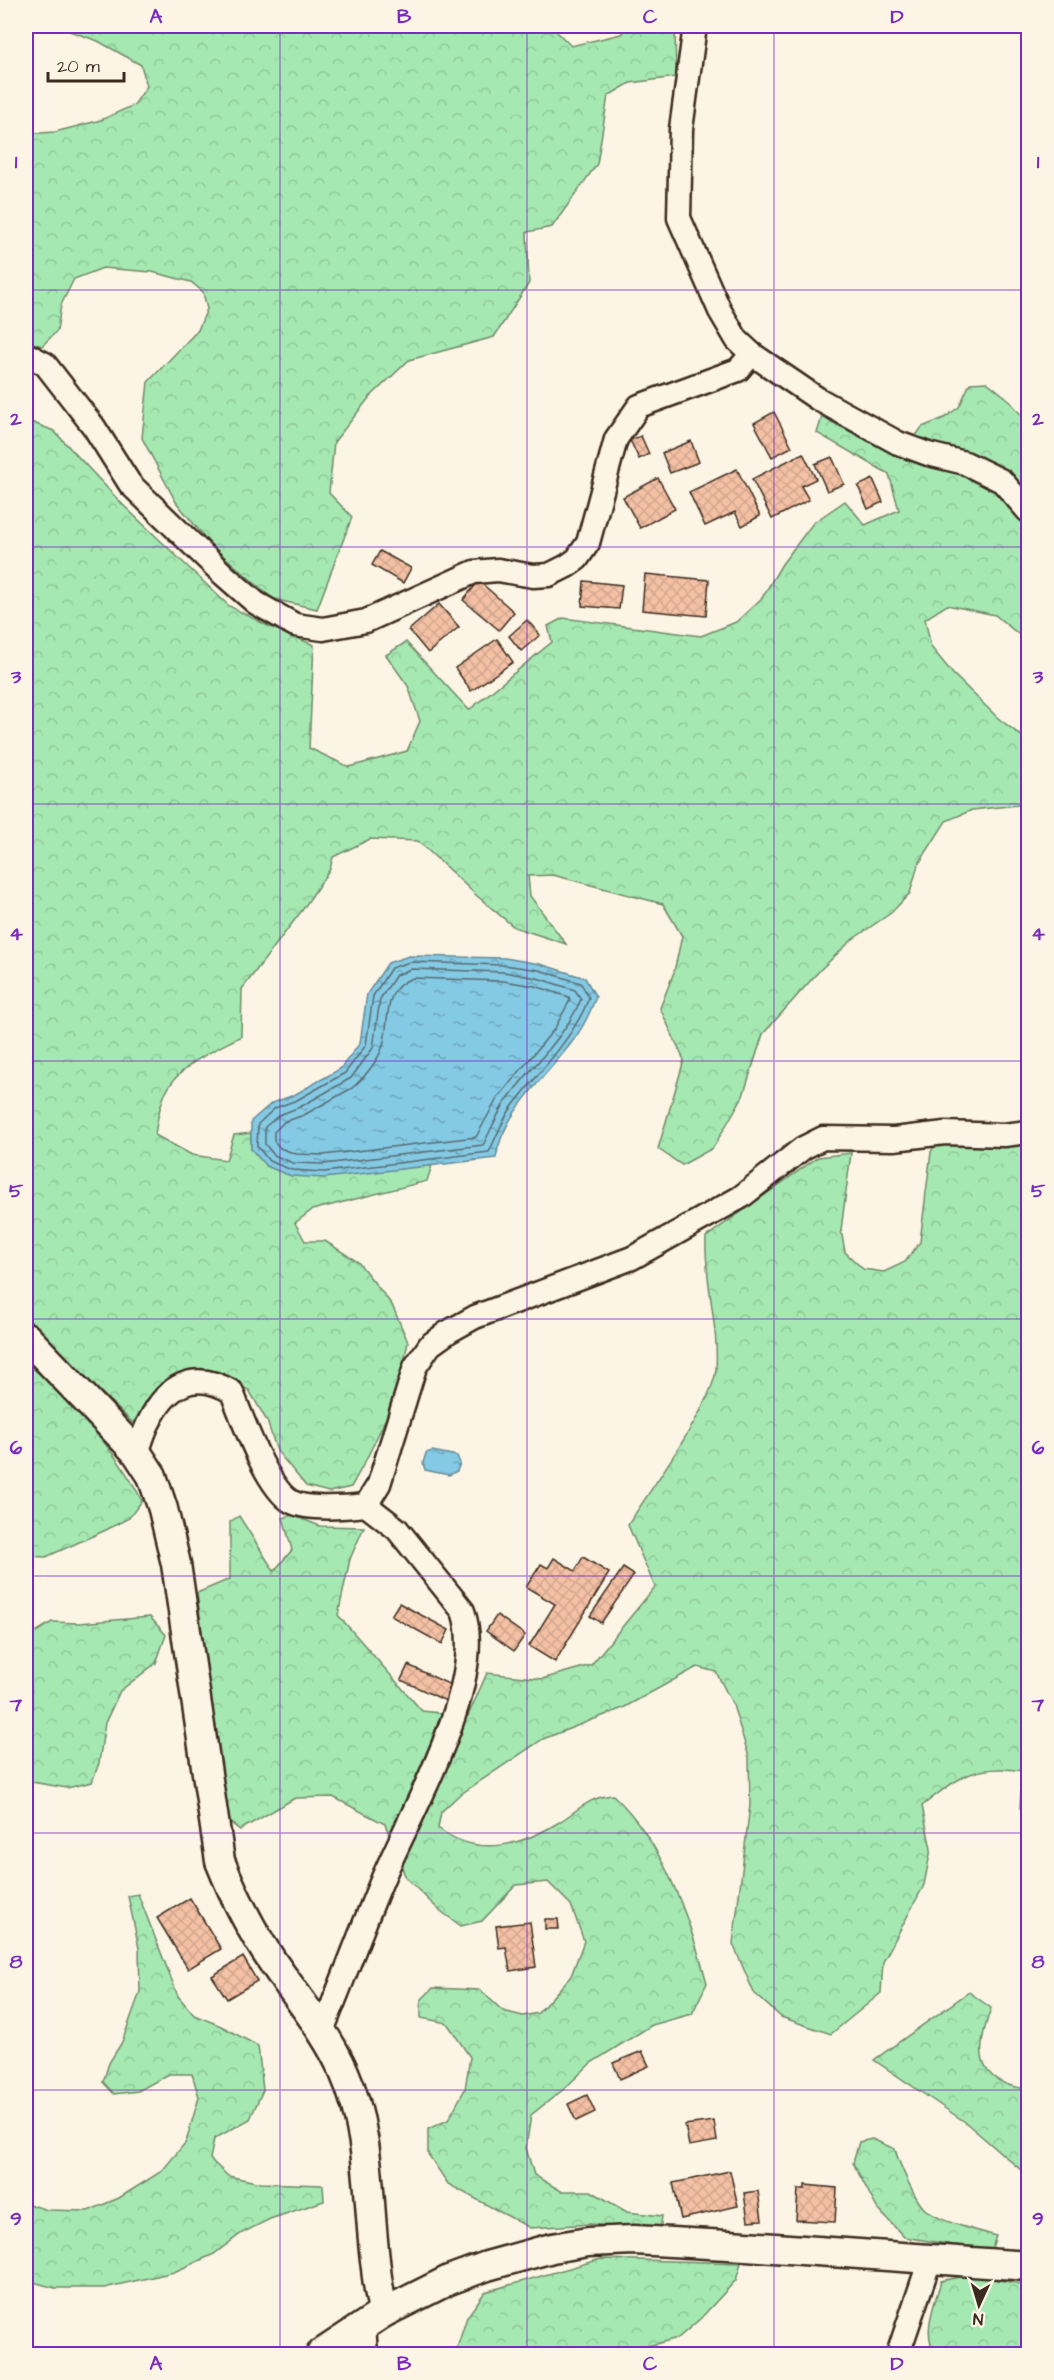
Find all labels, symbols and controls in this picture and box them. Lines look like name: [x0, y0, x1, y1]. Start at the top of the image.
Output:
text: A: [150, 3, 163, 31]
text: B: [397, 3, 412, 31]
text: C: [643, 3, 658, 31]
text: D: [891, 3, 904, 31]
scale bar: [48, 45, 124, 83]
text: 20 m: [57, 54, 100, 79]
text: 1: [15, 148, 18, 176]
text: 1: [1037, 148, 1040, 176]
text: 2: [9, 405, 22, 433]
text: 2: [1031, 405, 1044, 433]
text: 3: [10, 663, 22, 691]
text: 3: [1032, 663, 1044, 691]
text: 4: [9, 920, 23, 948]
text: 4: [1031, 920, 1045, 948]
text: 5: [9, 1177, 24, 1205]
text: 5: [1031, 1177, 1046, 1205]
text: 6: [10, 1434, 23, 1462]
text: 6: [1032, 1434, 1045, 1462]
text: 7: [9, 1691, 23, 1719]
text: 7: [1031, 1691, 1045, 1719]
text: 8: [10, 1948, 23, 1976]
text: 8: [1032, 1948, 1045, 1976]
text: 9: [10, 2205, 22, 2233]
text: 9: [1032, 2205, 1044, 2233]
north arrow: [949, 2275, 1009, 2335]
text: N: [972, 2308, 984, 2330]
text: A: [150, 2350, 163, 2378]
text: B: [397, 2350, 412, 2378]
text: C: [643, 2350, 658, 2378]
text: D: [891, 2350, 904, 2378]

